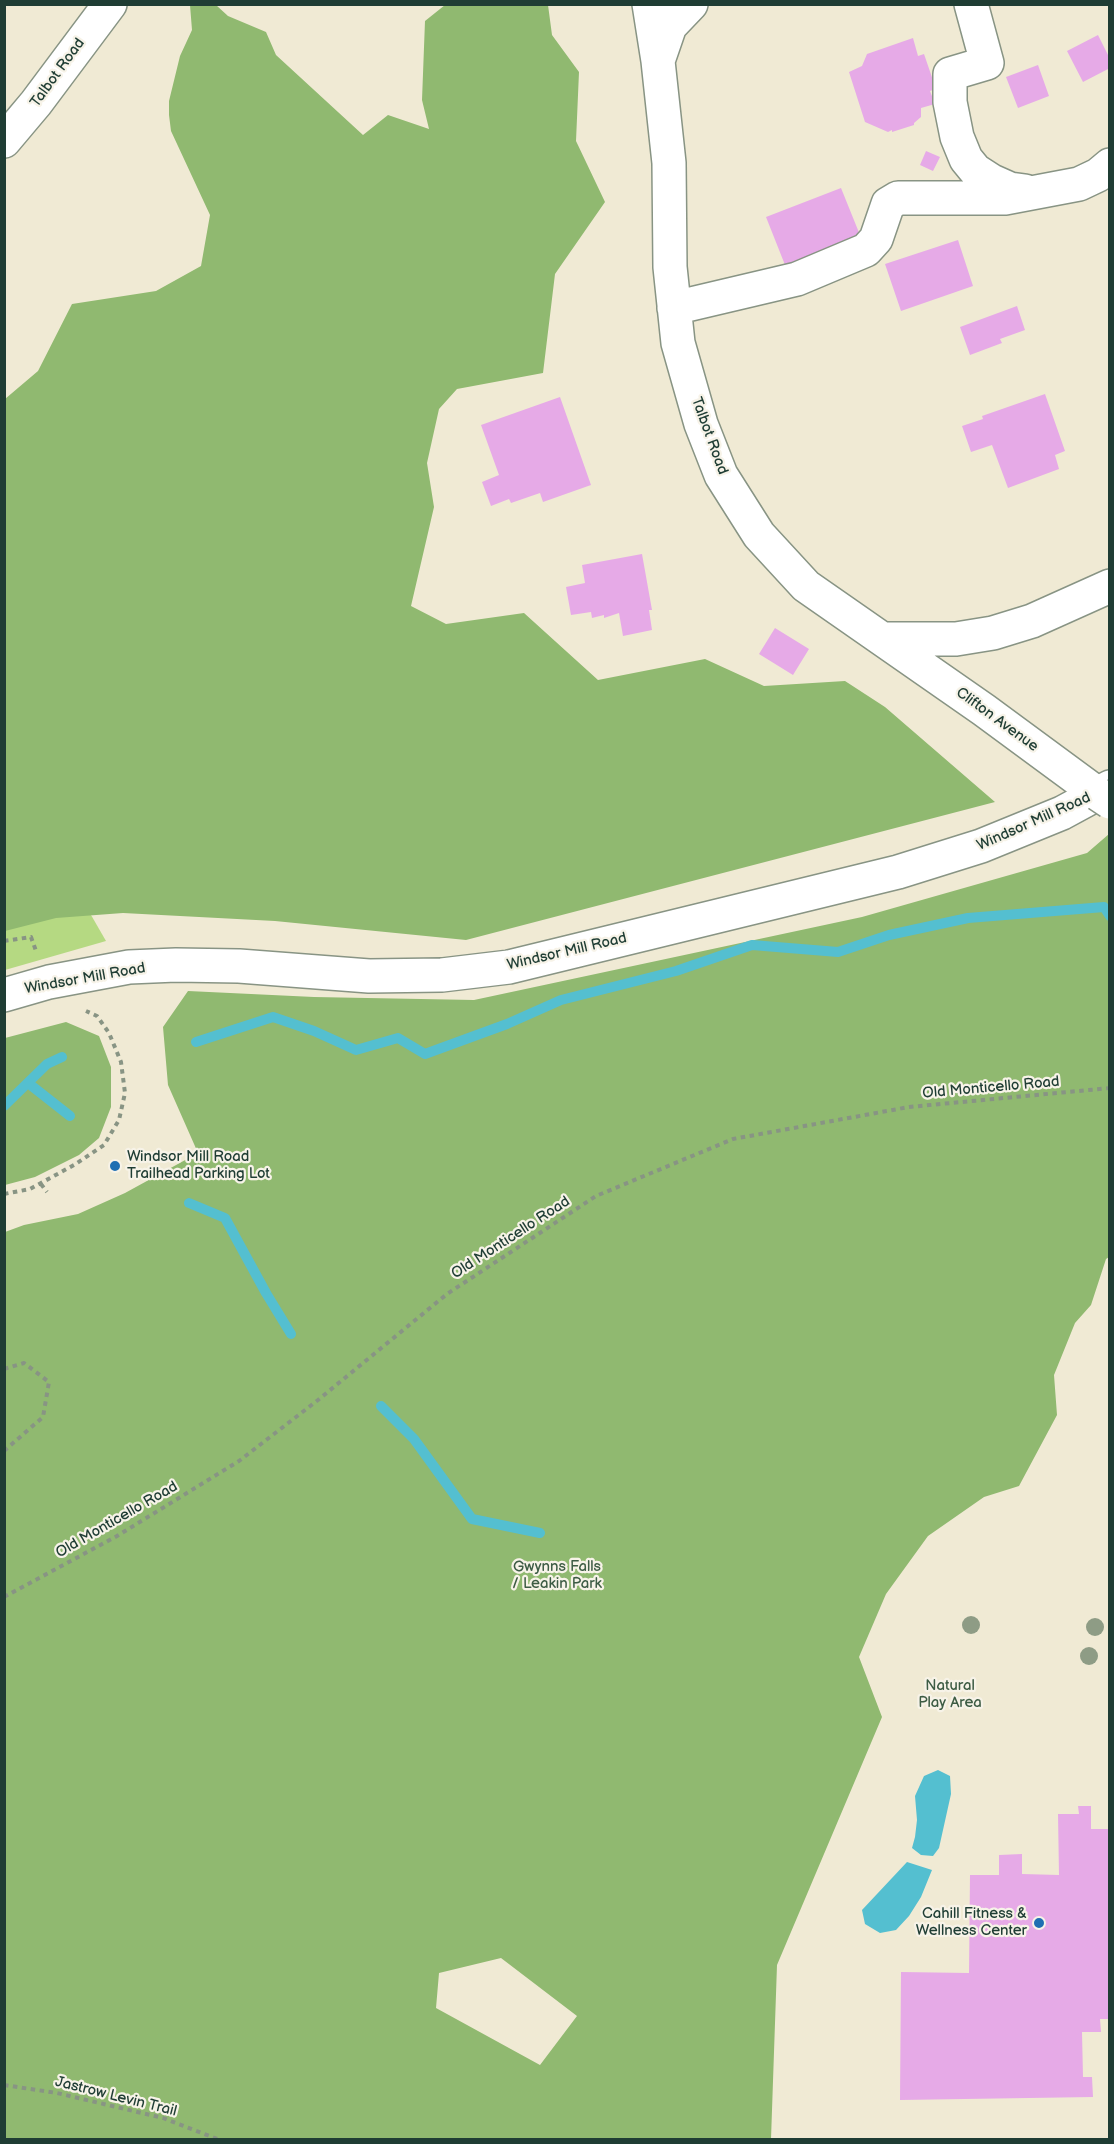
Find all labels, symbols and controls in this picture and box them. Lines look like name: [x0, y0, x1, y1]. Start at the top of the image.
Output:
street label: Talbot Road: [27, 35, 89, 111]
street label: Talbot Road: [687, 395, 731, 477]
street label: Clifton Avenue: [952, 684, 1042, 756]
street label: Windsor Mill Road: [974, 789, 1094, 855]
street label: Windsor Mill Road: [505, 929, 629, 975]
street label: Windsor Mill Road: [23, 960, 147, 998]
street label: Old Monticello Road: [922, 1073, 1060, 1103]
place label: Windsor Mill Road Trailhead Parking Lot: [127, 1148, 270, 1183]
marker: Windsor Mill Road Trailhead Parking Lot: [108, 1159, 122, 1173]
street label: Old Monticello Road: [448, 1193, 574, 1283]
street label: Old Monticello Road: [53, 1478, 181, 1562]
park label: Gwynns Falls / Leakin Park: [512, 1558, 602, 1593]
park label: Natural Play Area: [918, 1677, 982, 1712]
place label: Cahill Fitness & Wellness Center: [916, 1905, 1027, 1940]
marker: Cahill Fitness & Wellness Center: [1032, 1916, 1046, 1930]
street label: Jastrow Levin Trail: [53, 2073, 179, 2121]

